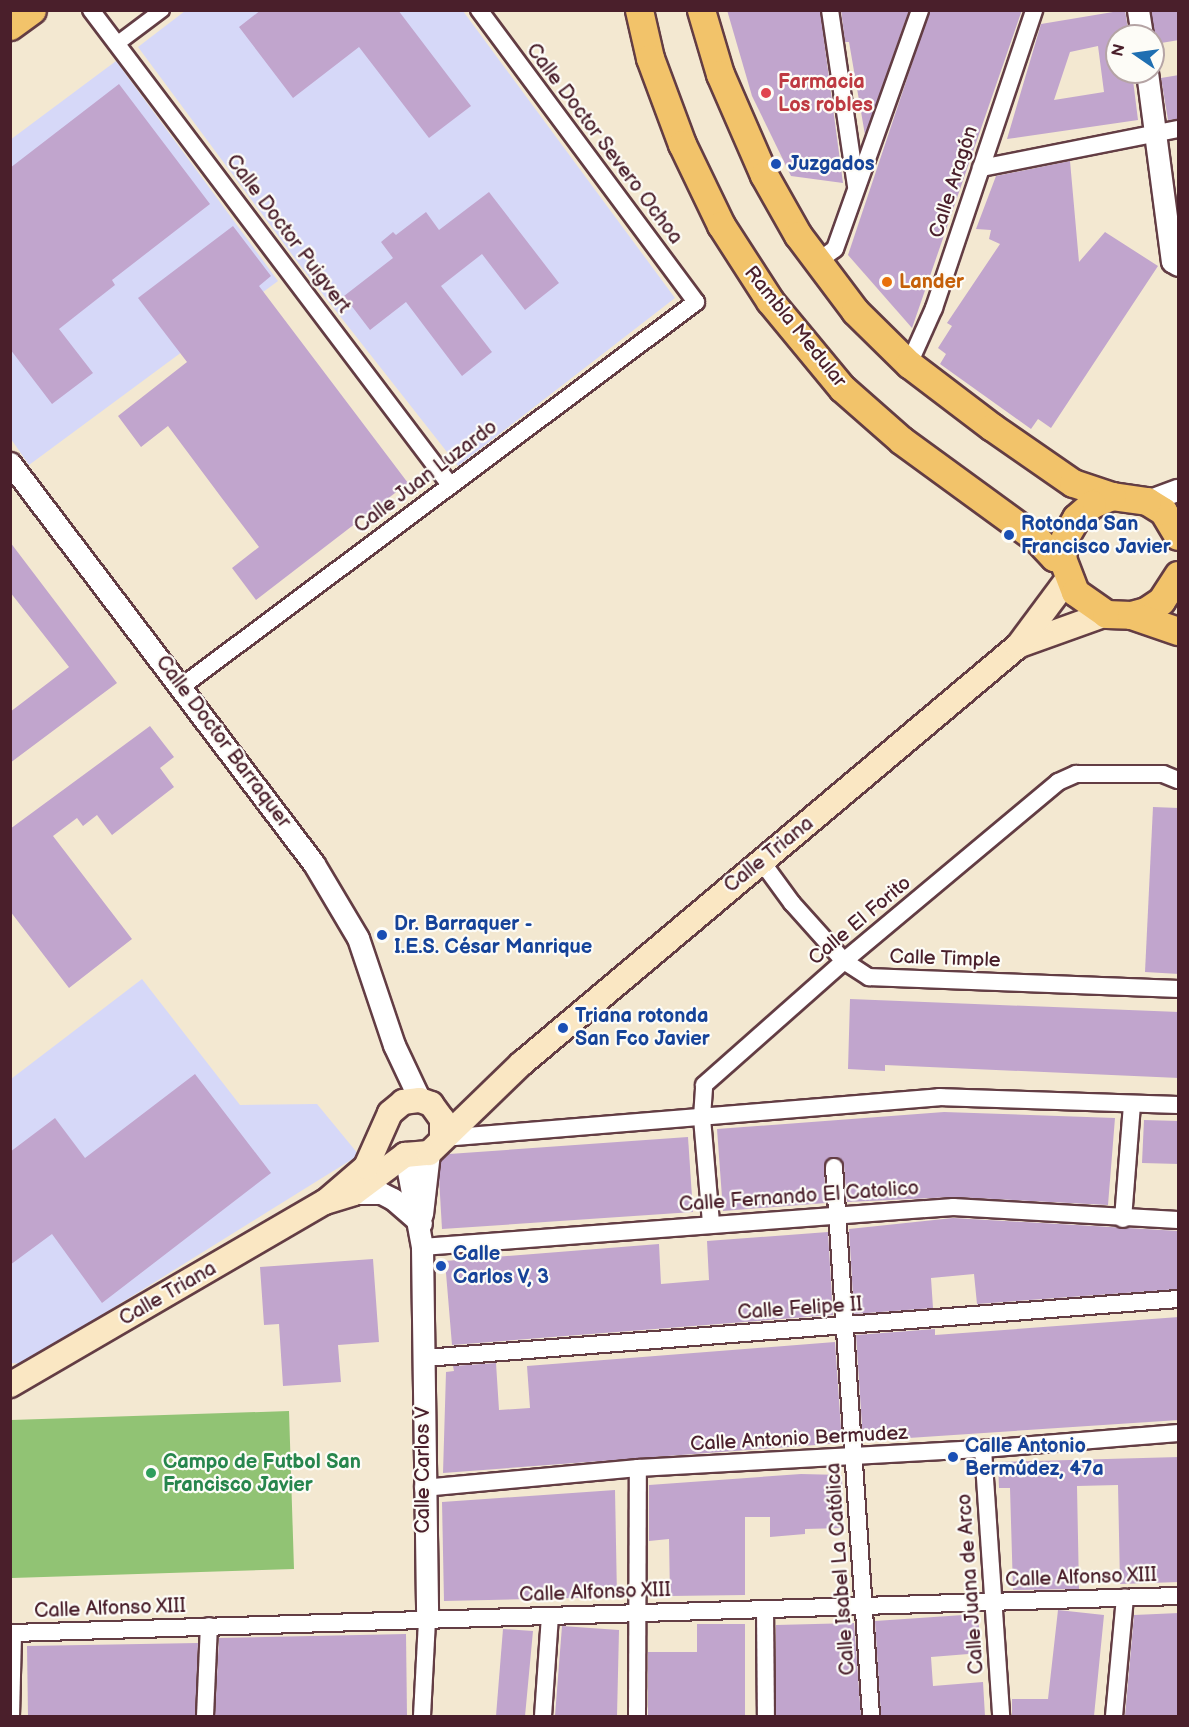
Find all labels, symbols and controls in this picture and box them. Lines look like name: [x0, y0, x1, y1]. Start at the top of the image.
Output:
north arrow: [1105, 24, 1165, 84]
street label: Calle Doctor Severo Ochoa: [521, 39, 687, 249]
text: N: [1108, 42, 1130, 58]
place label: Farmacia Los robles: [778, 70, 873, 117]
marker: Farmacia Los robles: [759, 86, 773, 100]
street label: Calle Aragón: [925, 123, 983, 241]
street label: Calle Doctor Puigvert: [221, 150, 355, 318]
place label: Juzgados: [788, 152, 875, 176]
marker: Juzgados: [769, 157, 783, 171]
street label: Rambla Medular: [739, 261, 851, 393]
place label: Lander: [899, 270, 964, 294]
marker: Lander: [880, 275, 894, 289]
street label: Calle Juan Luzardo: [349, 415, 503, 539]
place label: Rotonda San Francisco Javier: [1021, 512, 1171, 559]
marker: Rotonda San Francisco Javier: [1002, 528, 1016, 542]
street label: Calle Doctor Barraquer: [150, 651, 296, 833]
street label: Calle Triana: [719, 812, 819, 898]
street label: Calle El Forito: [804, 871, 916, 971]
place label: Dr. Barraquer - I.E.S. César Manrique: [394, 912, 592, 959]
marker: Dr. Barraquer - I.E.S. César Manrique: [375, 928, 389, 942]
street label: Calle Timple: [889, 945, 1001, 973]
place label: Triana rotonda San Fco Javier: [575, 1005, 710, 1052]
marker: Triana rotonda San Fco Javier: [556, 1021, 570, 1035]
street label: Calle Fernando El Catolico: [678, 1177, 920, 1217]
place label: Calle Carlos V, 3: [453, 1242, 550, 1289]
street label: Calle Triana: [115, 1257, 221, 1331]
marker: Calle Carlos V, 3: [434, 1259, 448, 1273]
street label: Calle Felipe II: [737, 1293, 863, 1325]
street label: Calle Carlos V: [411, 1406, 435, 1534]
street label: Calle Antonio Bermudez: [690, 1421, 908, 1457]
place label: Calle Antonio Bermúdez, 47a: [965, 1434, 1104, 1481]
place label: Campo de Futbol San Francisco Javier: [163, 1450, 361, 1497]
marker: Calle Antonio Bermúdez, 47a: [946, 1450, 960, 1464]
street label: Calle Isabel La Católica: [822, 1462, 860, 1676]
marker: Campo de Futbol San Francisco Javier: [144, 1466, 158, 1480]
street label: Calle Juana de Arco: [953, 1492, 989, 1676]
street label: Calle Alfonso XIII: [1004, 1563, 1158, 1593]
street label: Calle Alfonso XIII: [518, 1578, 672, 1608]
street label: Calle Alfonso XIII: [33, 1594, 187, 1624]

